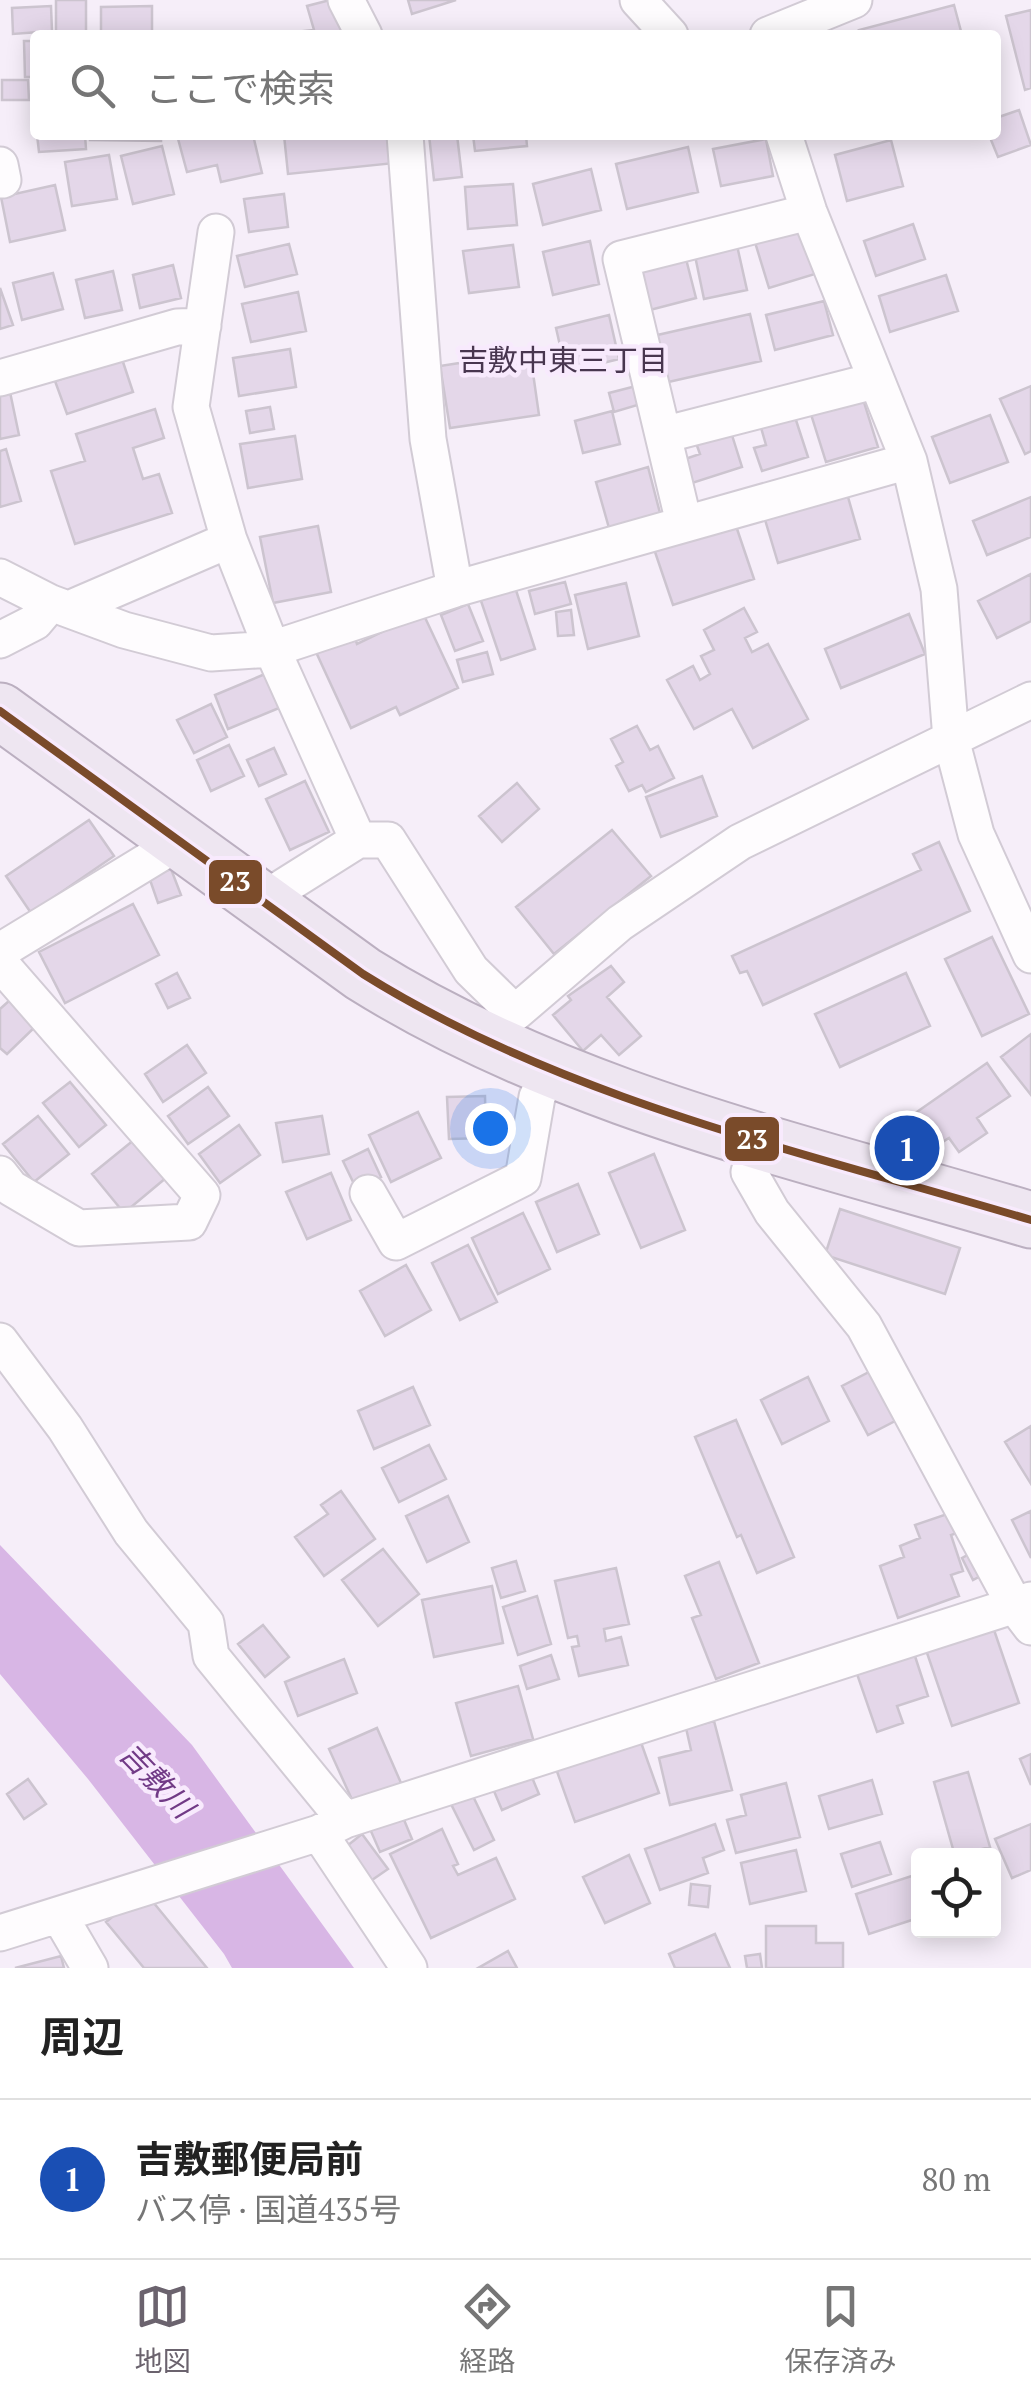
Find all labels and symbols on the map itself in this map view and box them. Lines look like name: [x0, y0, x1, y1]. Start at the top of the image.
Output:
district label: 吉敷中東三丁目: [458, 340, 668, 380]
line badge: 23: [207, 858, 264, 906]
text: 23: [219, 862, 251, 899]
your location: [465, 1103, 516, 1154]
pin: 1: [874, 1110, 940, 1186]
line badge: 23: [723, 1115, 781, 1163]
text: 23: [736, 1120, 768, 1157]
water label: 吉敷川: [111, 1734, 205, 1828]

